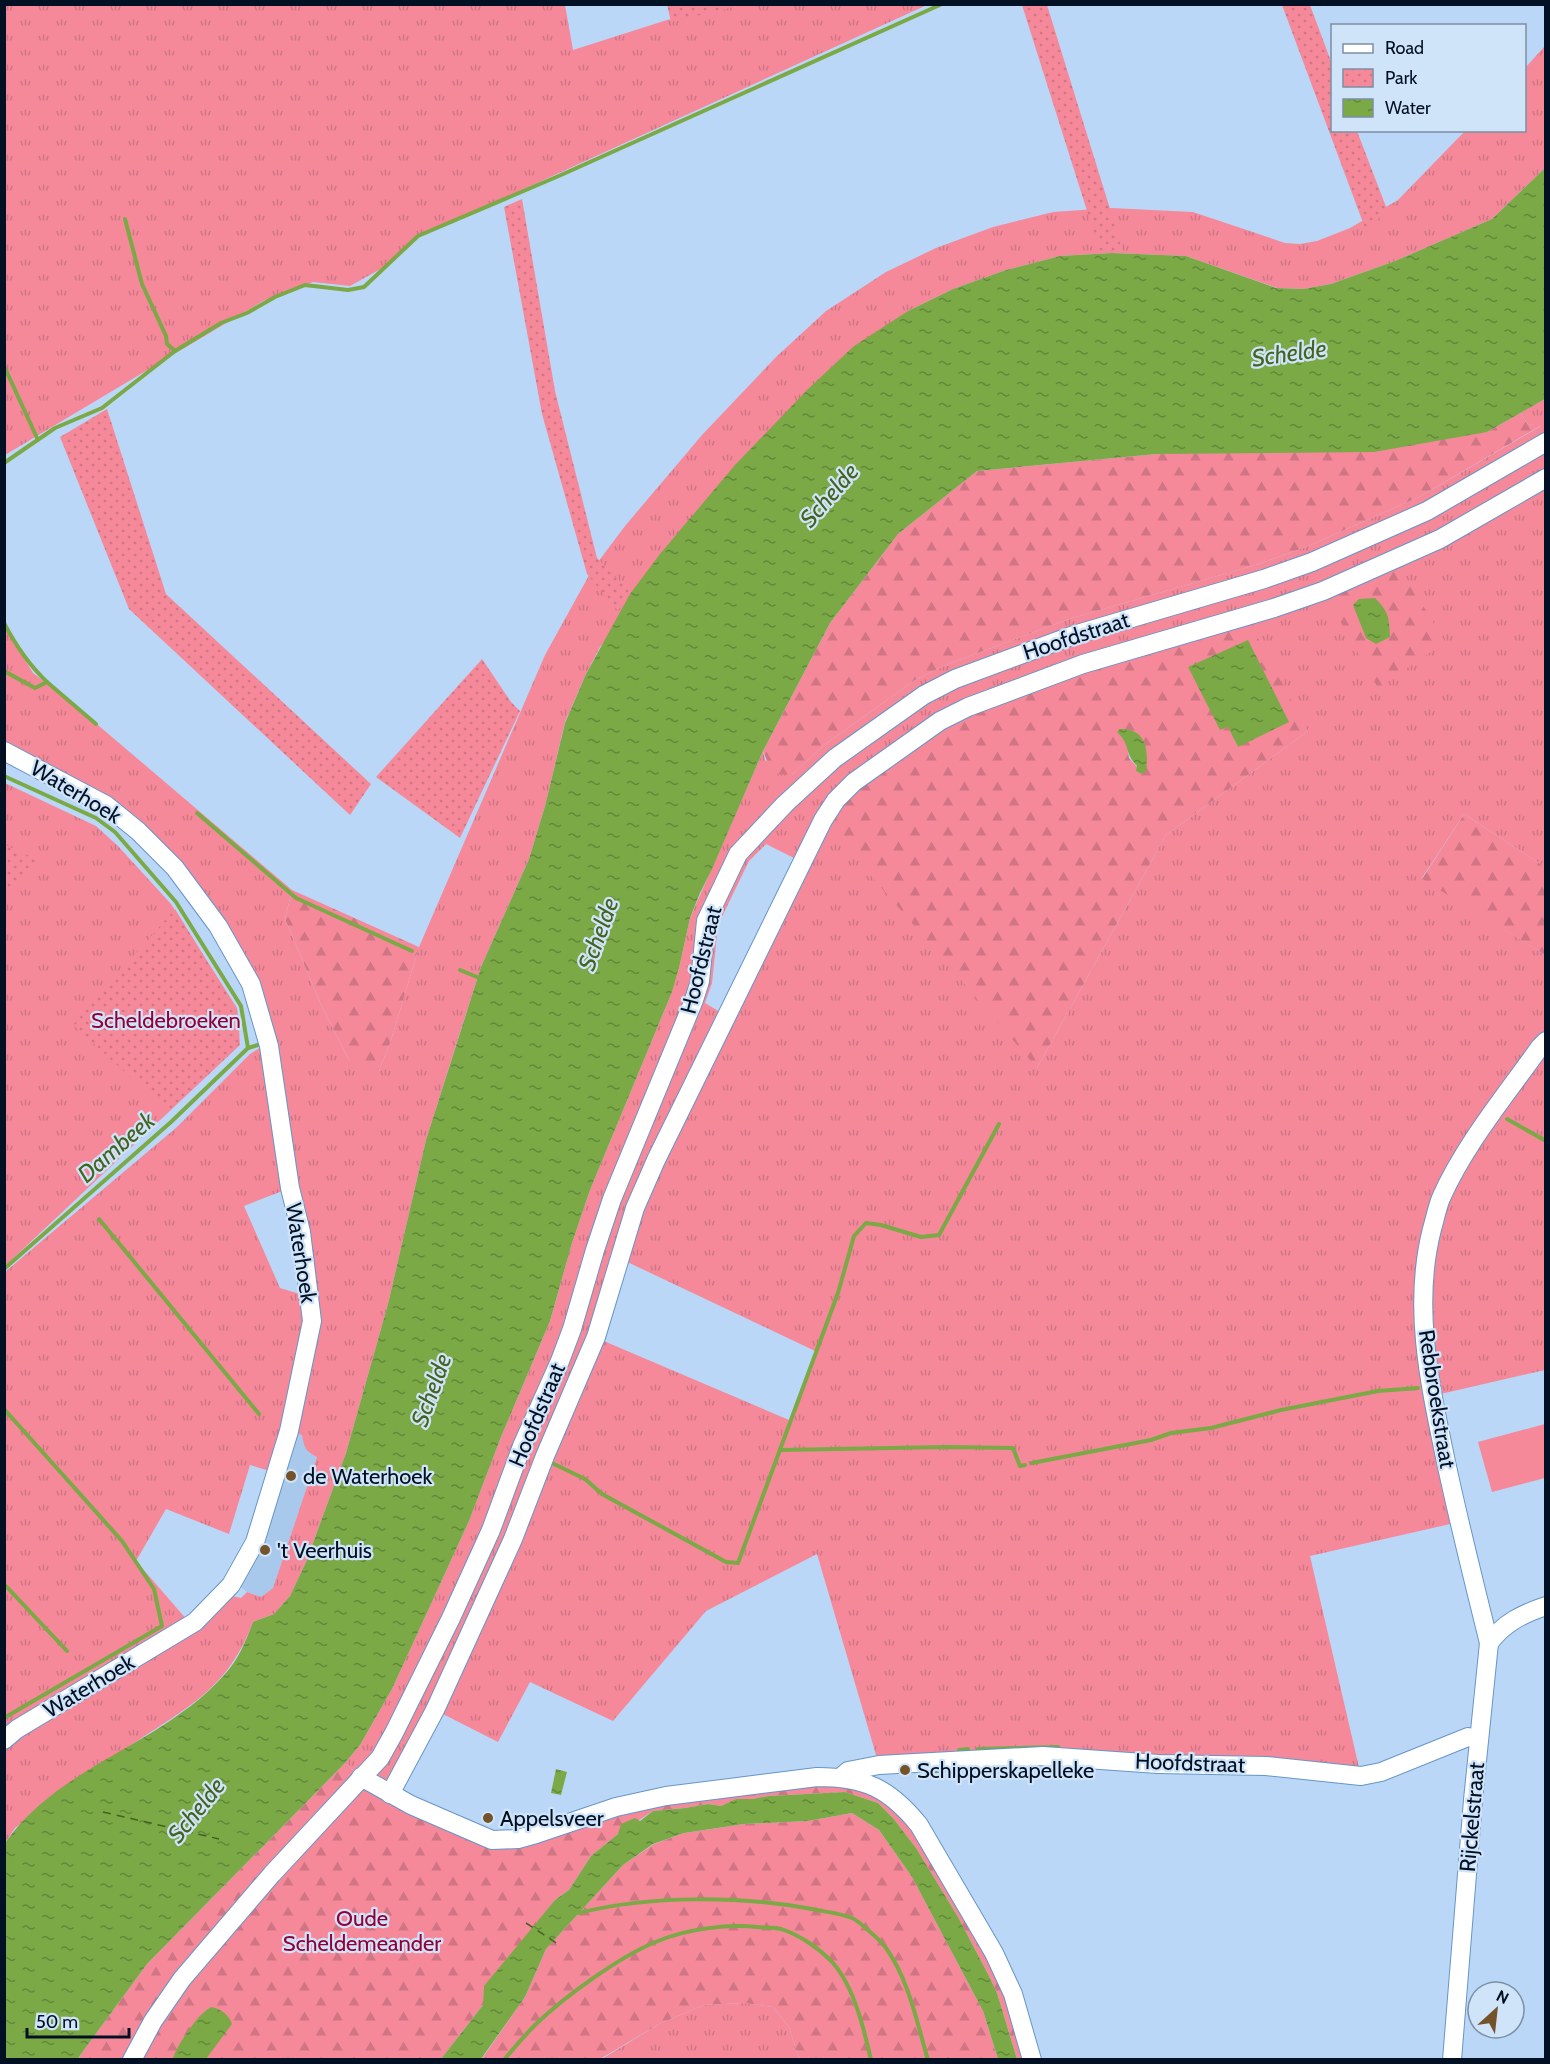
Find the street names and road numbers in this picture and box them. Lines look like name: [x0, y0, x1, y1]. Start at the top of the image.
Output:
street label: Hoofdstraat: [1019, 606, 1133, 666]
street label: Waterhoek: [26, 754, 126, 830]
street label: Hoofdstraat: [675, 903, 728, 1017]
street label: Waterhoek: [280, 1201, 322, 1305]
street label: Rebbroekstraat: [1413, 1328, 1461, 1471]
street label: Hoofdstraat: [503, 1358, 571, 1471]
street label: Waterhoek: [39, 1648, 139, 1724]
street label: Hoofdstraat: [1134, 1748, 1246, 1778]
street label: Rijckelstraat: [1454, 1761, 1490, 1873]

